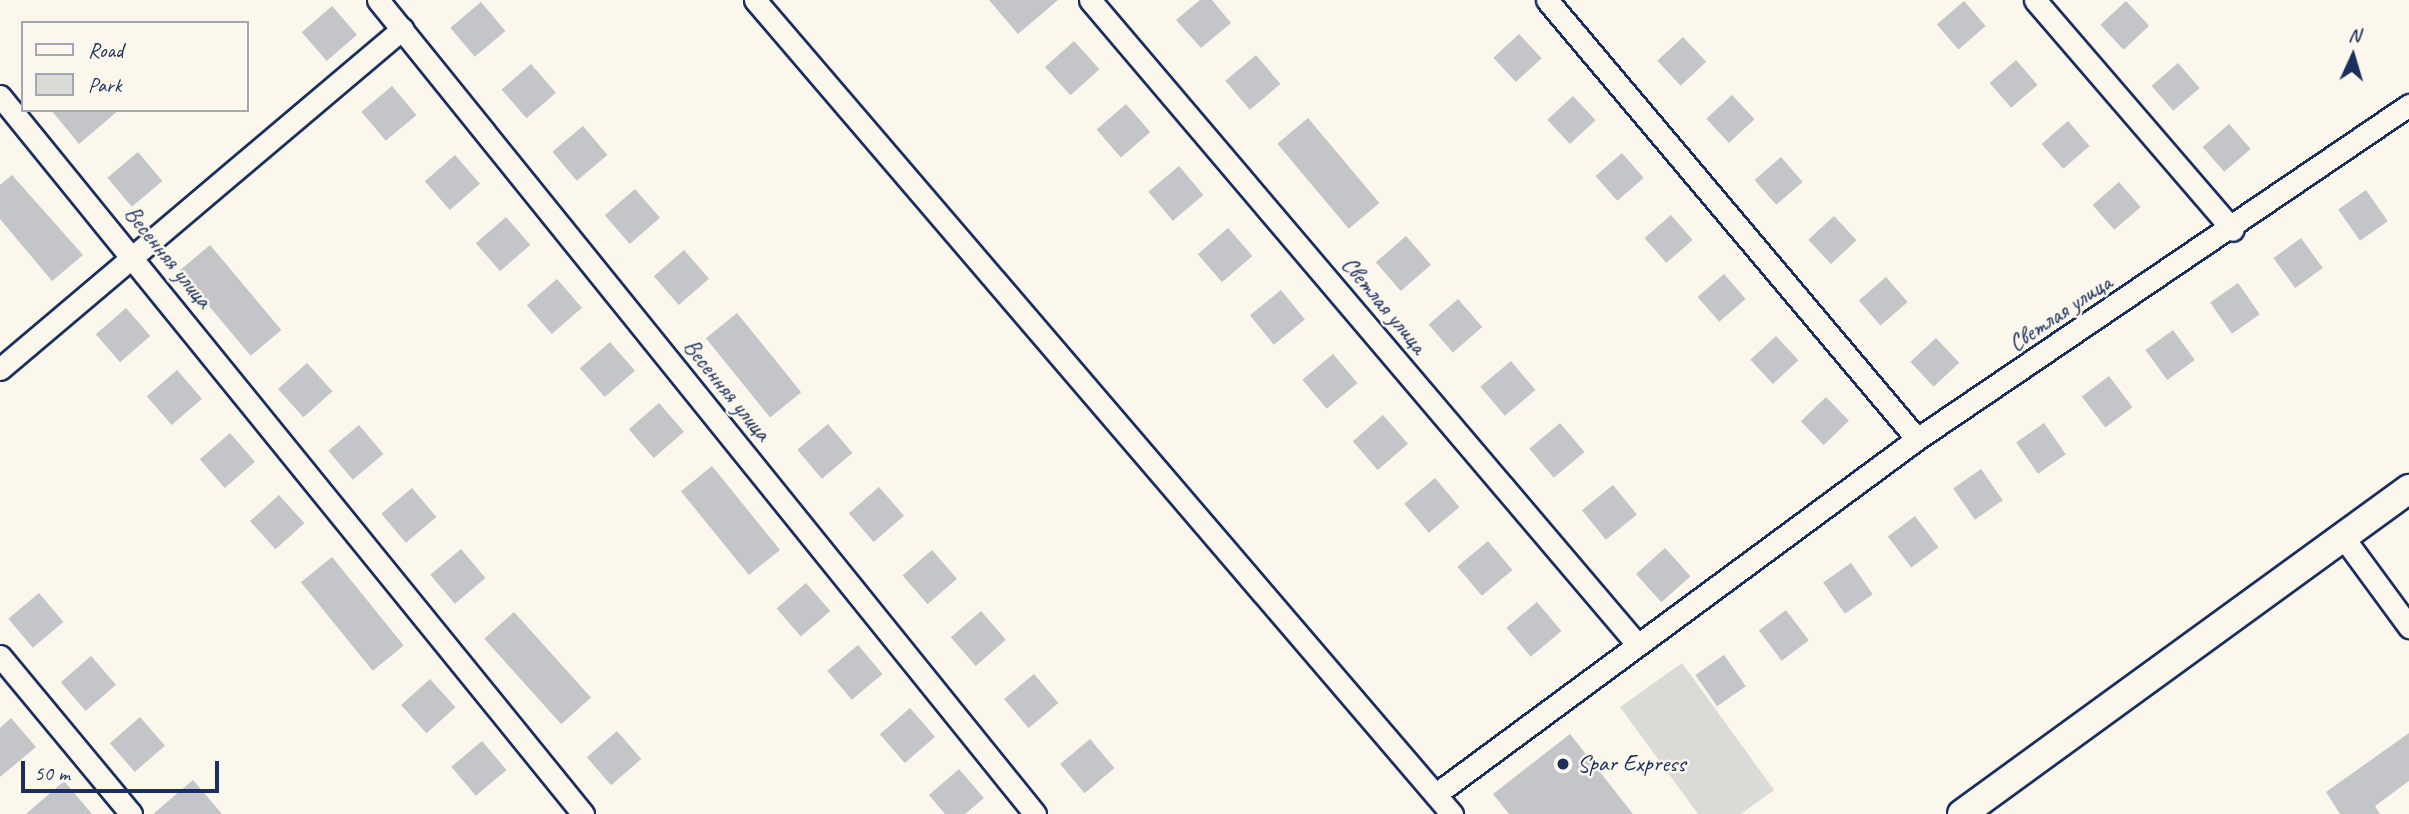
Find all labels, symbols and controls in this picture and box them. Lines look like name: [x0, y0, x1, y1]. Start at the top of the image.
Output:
legend: [21, 21, 248, 112]
north arrow: [2318, 21, 2388, 91]
text: N: [2348, 23, 2361, 47]
text: Road: [88, 37, 123, 63]
text: Park: [88, 72, 121, 98]
street label: Весенняя улица: [118, 199, 218, 315]
street label: Светлая улица: [1335, 251, 1433, 359]
street label: Светлая улица: [2003, 268, 2117, 358]
street label: Весенняя улица: [677, 332, 777, 448]
scale bar: [24, 748, 222, 792]
place label: Spar Express: [1577, 750, 1686, 778]
marker: Spar Express: [1555, 756, 1571, 772]
text: 50 m: [34, 760, 70, 786]

